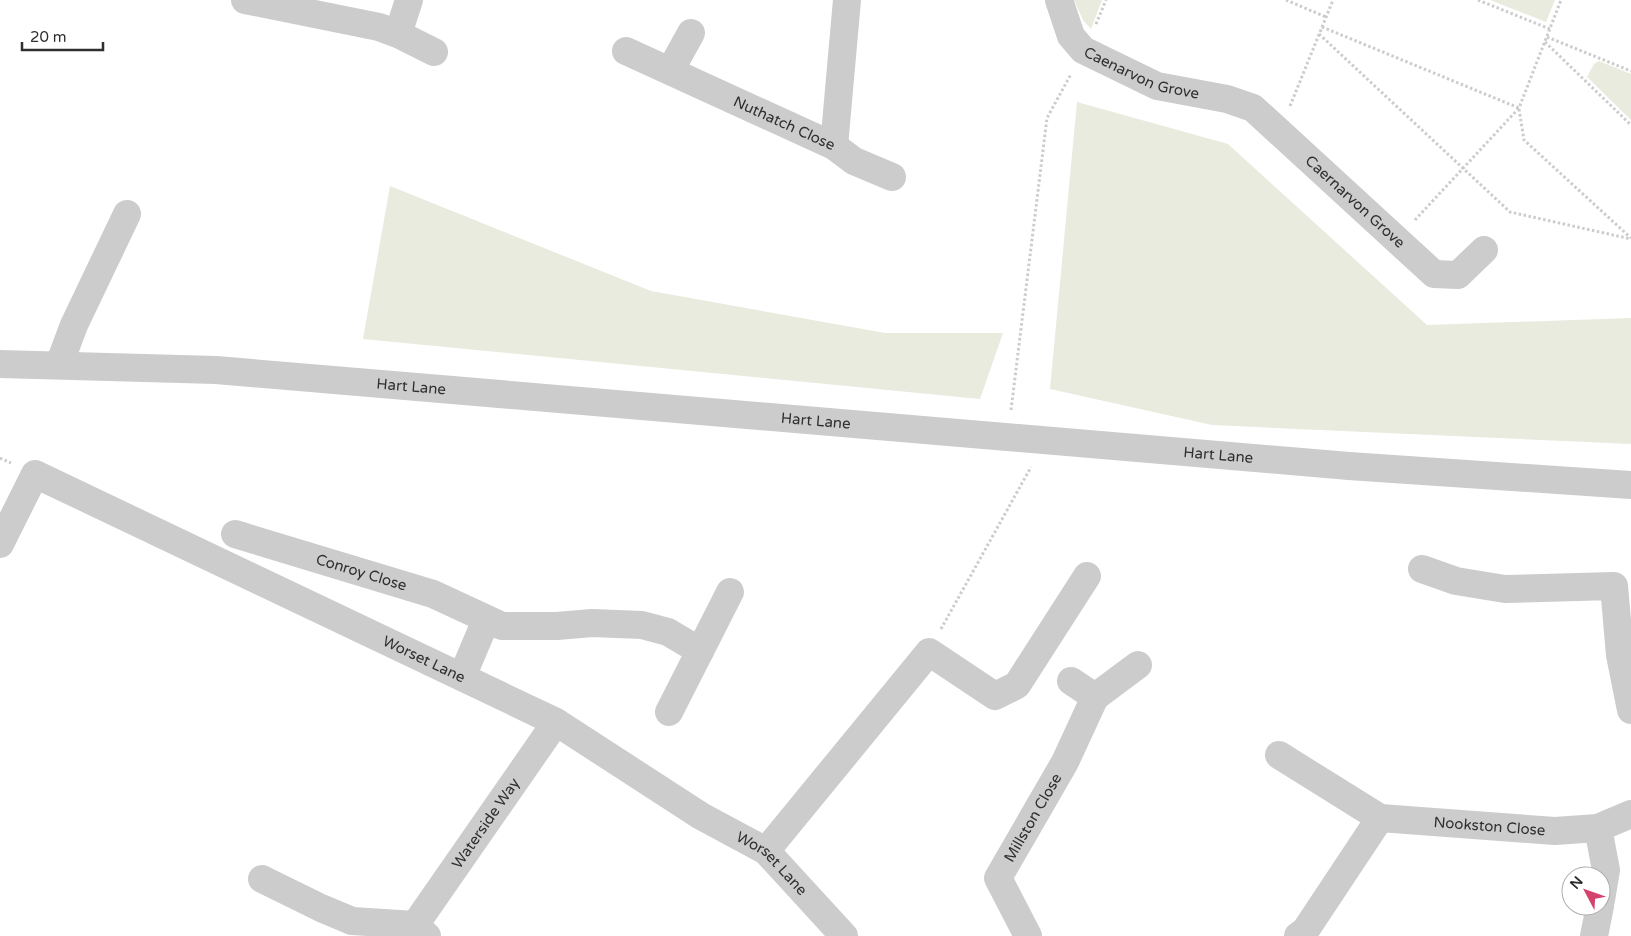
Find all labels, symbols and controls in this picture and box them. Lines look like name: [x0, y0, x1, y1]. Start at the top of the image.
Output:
scale bar: [22, 20, 104, 52]
text: 20 m: [30, 28, 67, 46]
street label: Caenarvon Grove: [1081, 43, 1201, 103]
street label: Nuthatch Close: [731, 92, 838, 154]
street label: Caernarvon Grove: [1302, 152, 1409, 252]
street label: Hart Lane: [376, 375, 447, 398]
street label: Hart Lane: [780, 409, 851, 433]
street label: Hart Lane: [1183, 443, 1254, 467]
street label: Conroy Close: [314, 550, 409, 595]
street label: Worset Lane: [380, 632, 468, 686]
street label: Millston Close: [1000, 770, 1066, 865]
street label: Waterside Way: [448, 774, 524, 872]
street label: Nookston Close: [1433, 813, 1546, 839]
street label: Worset Lane: [733, 828, 811, 899]
north arrow: [1561, 866, 1611, 916]
text: N: [1566, 873, 1587, 893]

